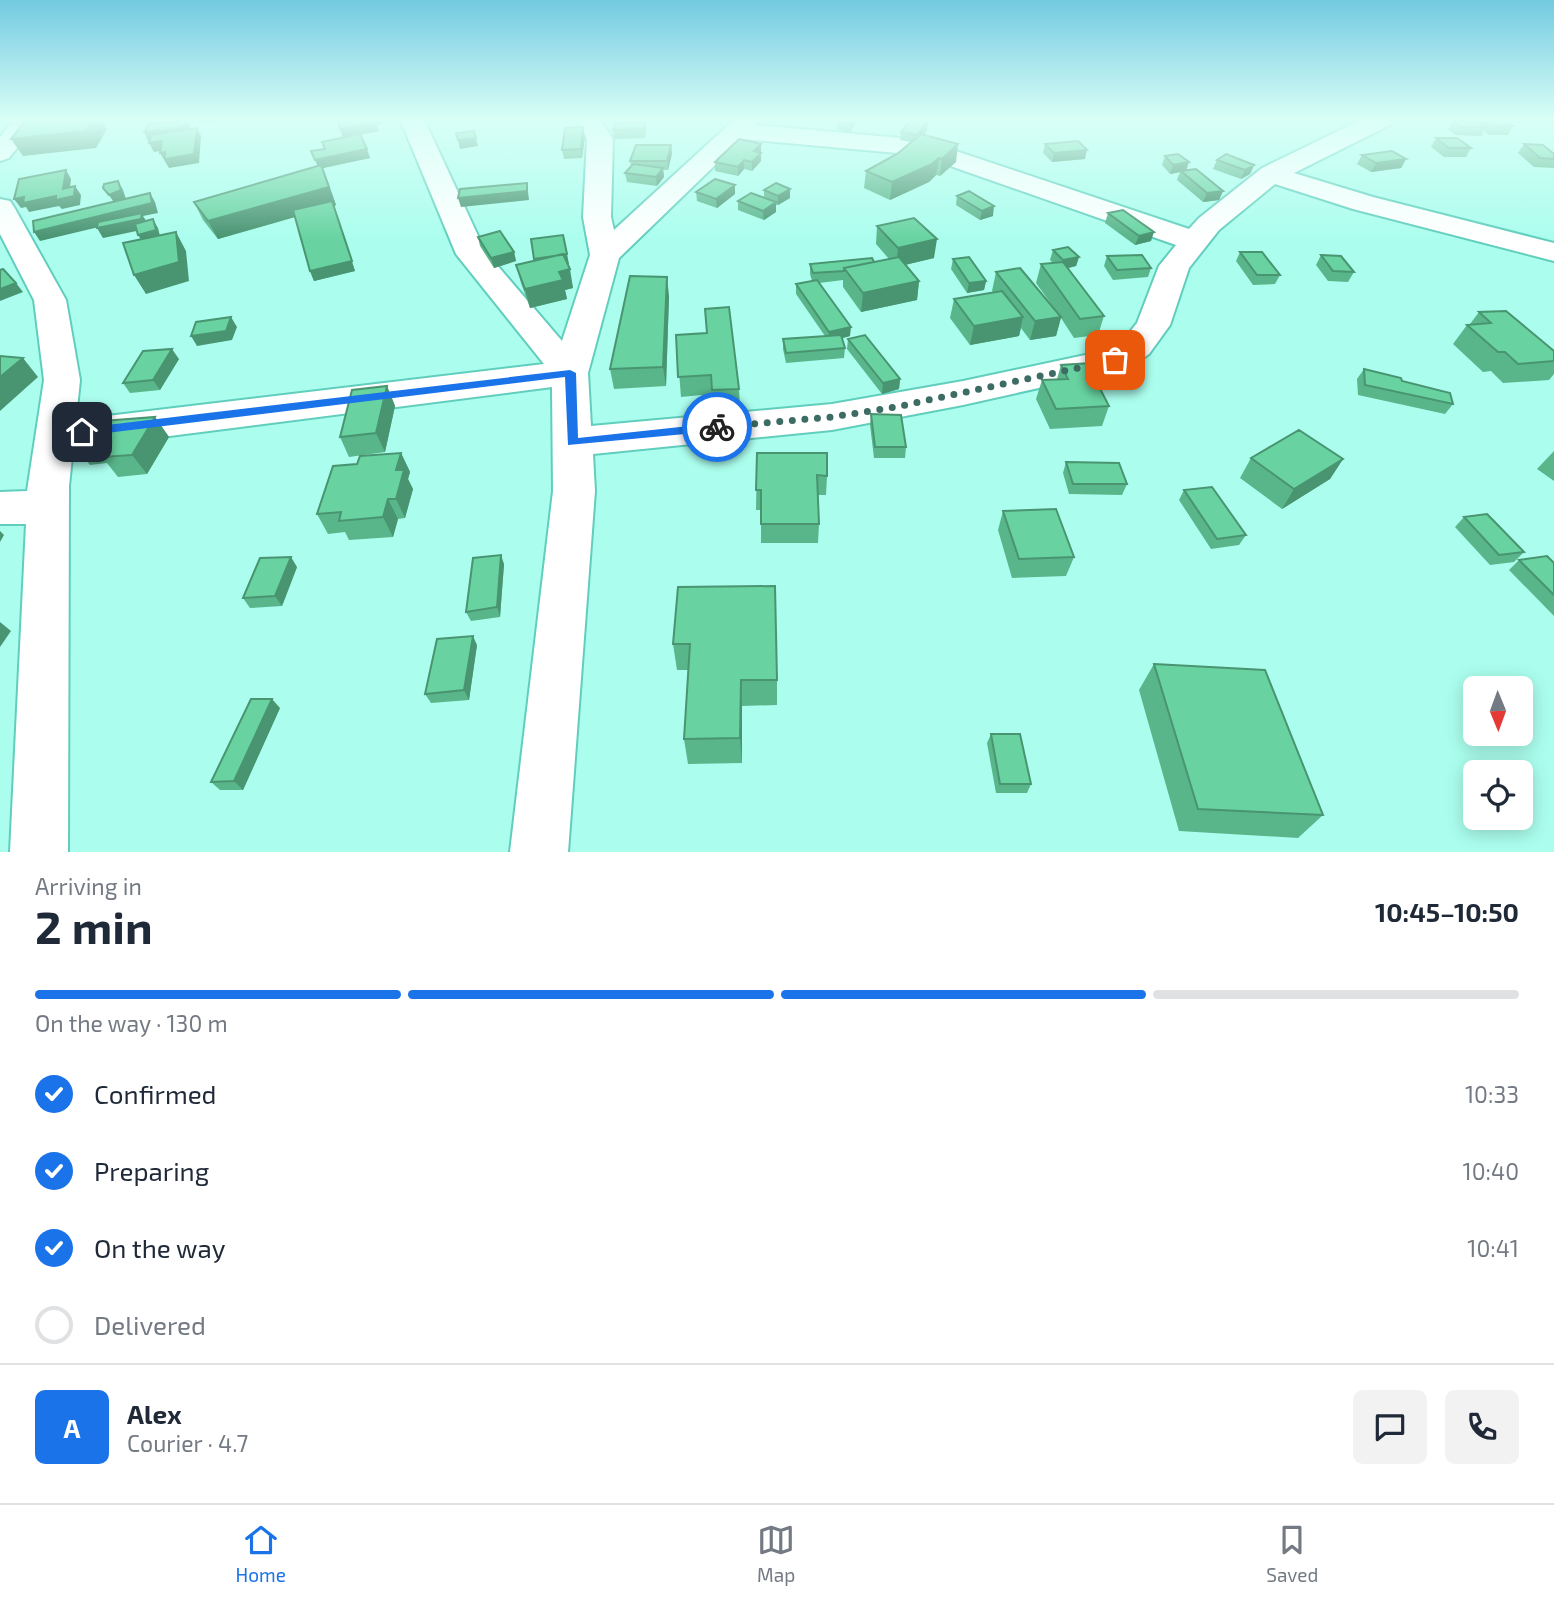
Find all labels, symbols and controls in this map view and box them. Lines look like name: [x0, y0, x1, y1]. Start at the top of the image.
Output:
pin: [1085, 330, 1145, 390]
icon: bag: [1096, 341, 1134, 379]
courier: [682, 392, 752, 462]
pin: [52, 402, 112, 462]
icon: bike: [698, 408, 736, 446]
icon: home: [63, 413, 101, 451]
north arrow: [1463, 676, 1533, 746]
map controls: [1463, 676, 1533, 830]
button: locate: [1463, 760, 1533, 830]
text: Arriving in: [35, 872, 142, 900]
text: 10:45–10:50: [1375, 896, 1519, 927]
text: 2 min: [35, 898, 153, 953]
text: On the way · 130 m: [35, 1009, 228, 1037]
icon: check: [35, 1075, 73, 1113]
text: Confirmed: [94, 1078, 217, 1109]
text: 10:33: [1465, 1080, 1519, 1108]
icon: check: [35, 1152, 73, 1190]
text: Preparing: [94, 1155, 209, 1186]
text: 10:40: [1463, 1157, 1519, 1185]
icon: check: [35, 1229, 73, 1267]
text: On the way: [94, 1232, 225, 1263]
text: 10:41: [1467, 1234, 1519, 1262]
text: Delivered: [94, 1309, 206, 1340]
button: chat: [1353, 1390, 1427, 1464]
button: phone: [1445, 1390, 1519, 1464]
text: Alex: [127, 1398, 182, 1429]
text: A: [64, 1412, 80, 1443]
text: Courier · 4.7: [127, 1429, 248, 1457]
tab: Home: [236, 1521, 286, 1586]
tab: Map: [757, 1521, 795, 1586]
tab: Saved: [1266, 1521, 1318, 1586]

